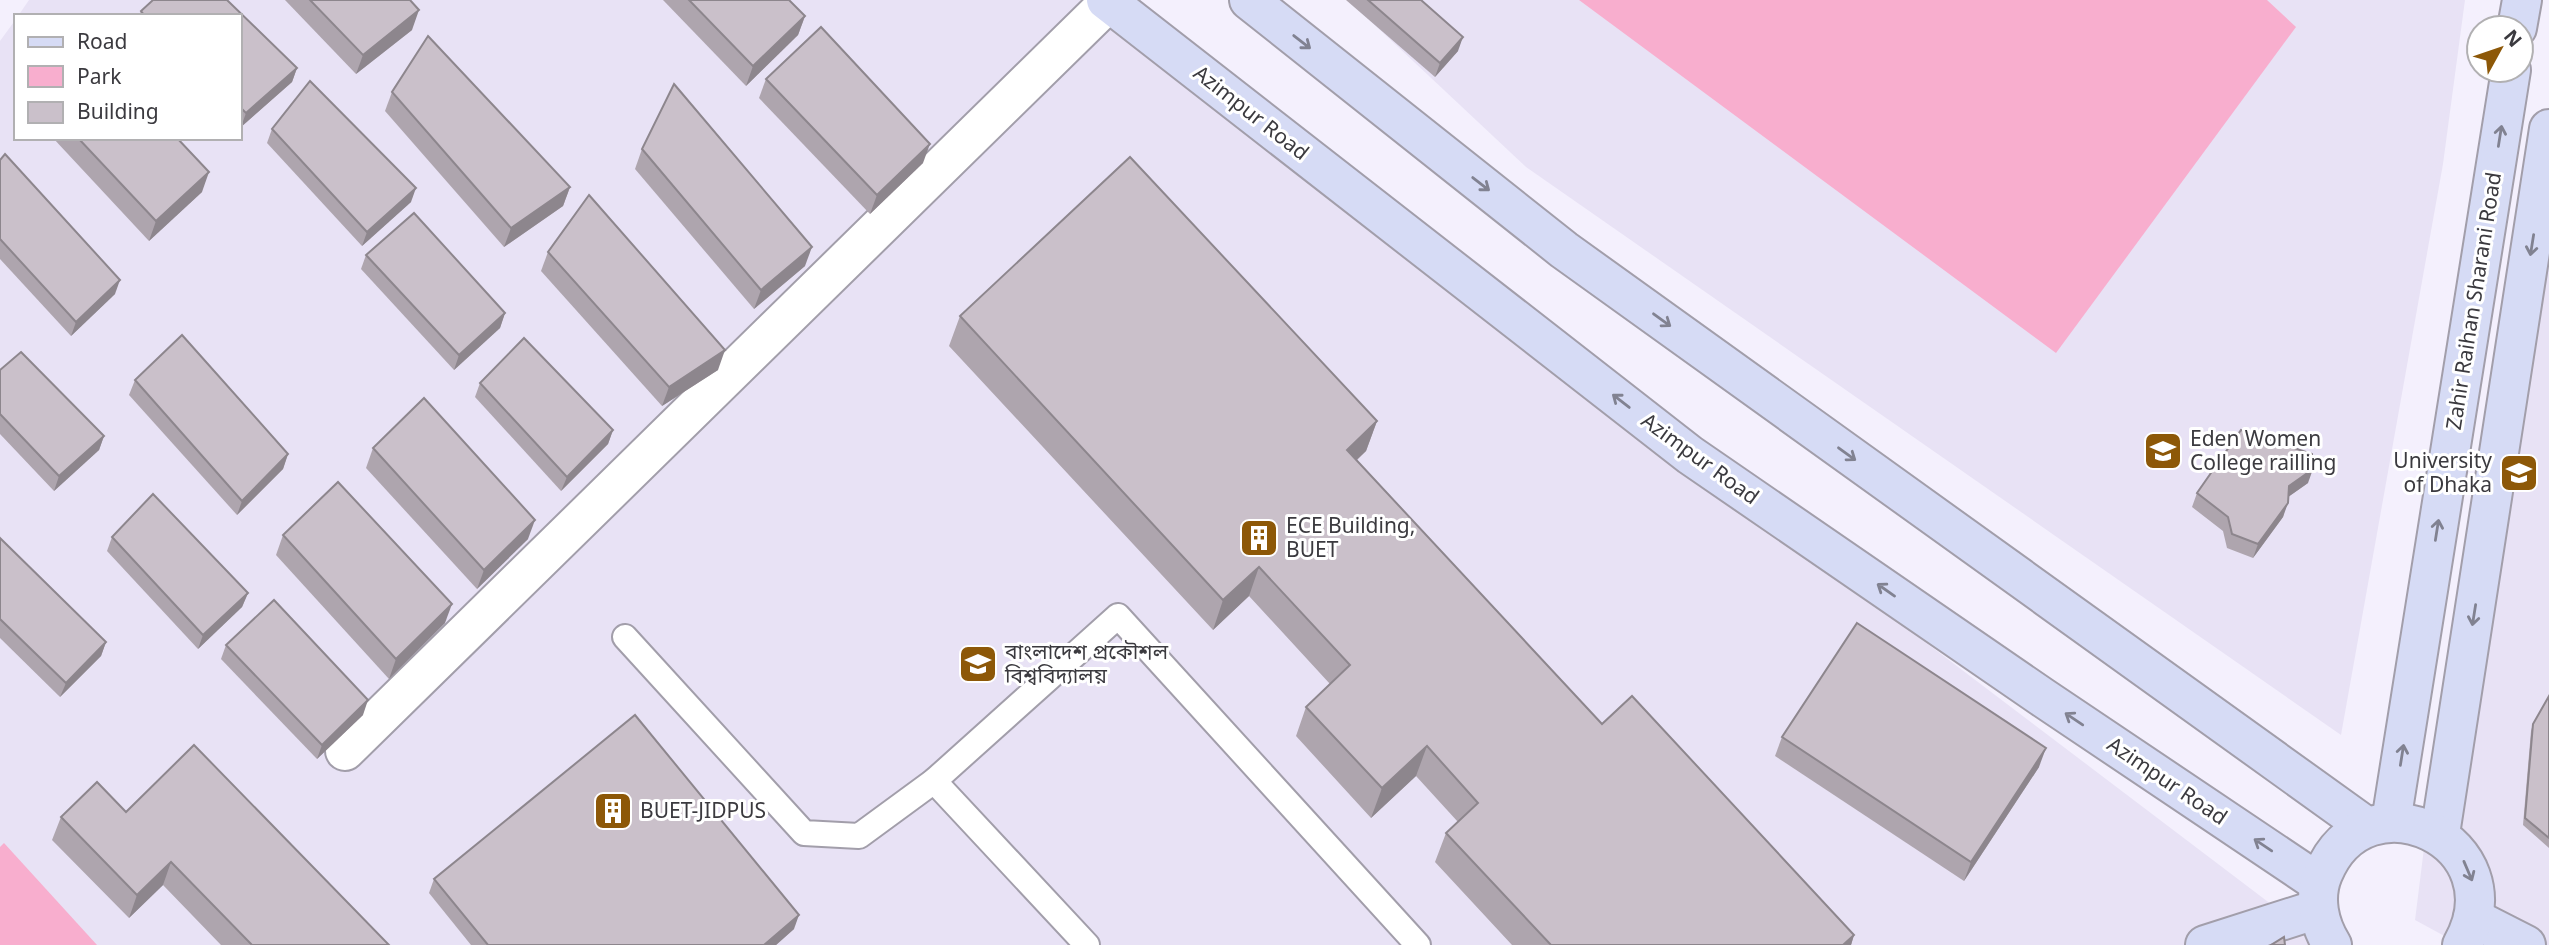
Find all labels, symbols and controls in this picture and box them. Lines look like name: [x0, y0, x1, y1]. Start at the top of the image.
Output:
legend: [14, 14, 242, 140]
north arrow: [2465, 14, 2535, 84]
text: N: [2498, 24, 2528, 52]
text: Road: [77, 27, 127, 55]
one-way arrow: [1293, 35, 1311, 50]
street label: Azimpur Road: [1188, 58, 1315, 166]
text: Park: [77, 62, 122, 90]
text: Building: [77, 97, 159, 125]
one-way arrow: [2494, 125, 2507, 148]
street label: Zahir Raihan Sharani Road: [2439, 170, 2507, 432]
one-way arrow: [1471, 176, 1489, 191]
one-way arrow: [2525, 233, 2538, 256]
one-way arrow: [1652, 313, 1671, 328]
one-way arrow: [1612, 394, 1631, 409]
street label: Azimpur Road: [1636, 406, 1765, 510]
place label: Eden Women College railling: [2190, 424, 2336, 476]
school or university icon: Eden Women College railling: [2142, 430, 2184, 472]
one-way arrow: [1837, 446, 1856, 461]
place label: University of Dhaka: [2393, 446, 2492, 498]
school or university icon: University of Dhaka: [2498, 452, 2540, 494]
place label: ECE Building, BUET: [1286, 511, 1415, 563]
building icon: ECE Building, BUET: [1238, 517, 1280, 559]
one-way arrow: [2431, 519, 2444, 542]
one-way arrow: [1877, 583, 1896, 597]
one-way arrow: [2467, 603, 2480, 626]
place label: বাংলাদেশ প্রকৌশল বিশ্ববিদ্যালয়: [1004, 637, 1169, 689]
school or university icon: বাংলাদেশ প্রকৌশল বিশ্ববিদ্যালয়: [957, 643, 999, 685]
one-way arrow: [2065, 711, 2084, 726]
street label: Azimpur Road: [2102, 730, 2233, 831]
one-way arrow: [2396, 744, 2409, 767]
building icon: BUET-JIDPUS: [592, 790, 634, 832]
place label: BUET-JIDPUS: [640, 796, 766, 824]
one-way arrow: [2253, 838, 2273, 852]
one-way arrow: [2462, 860, 2475, 882]

